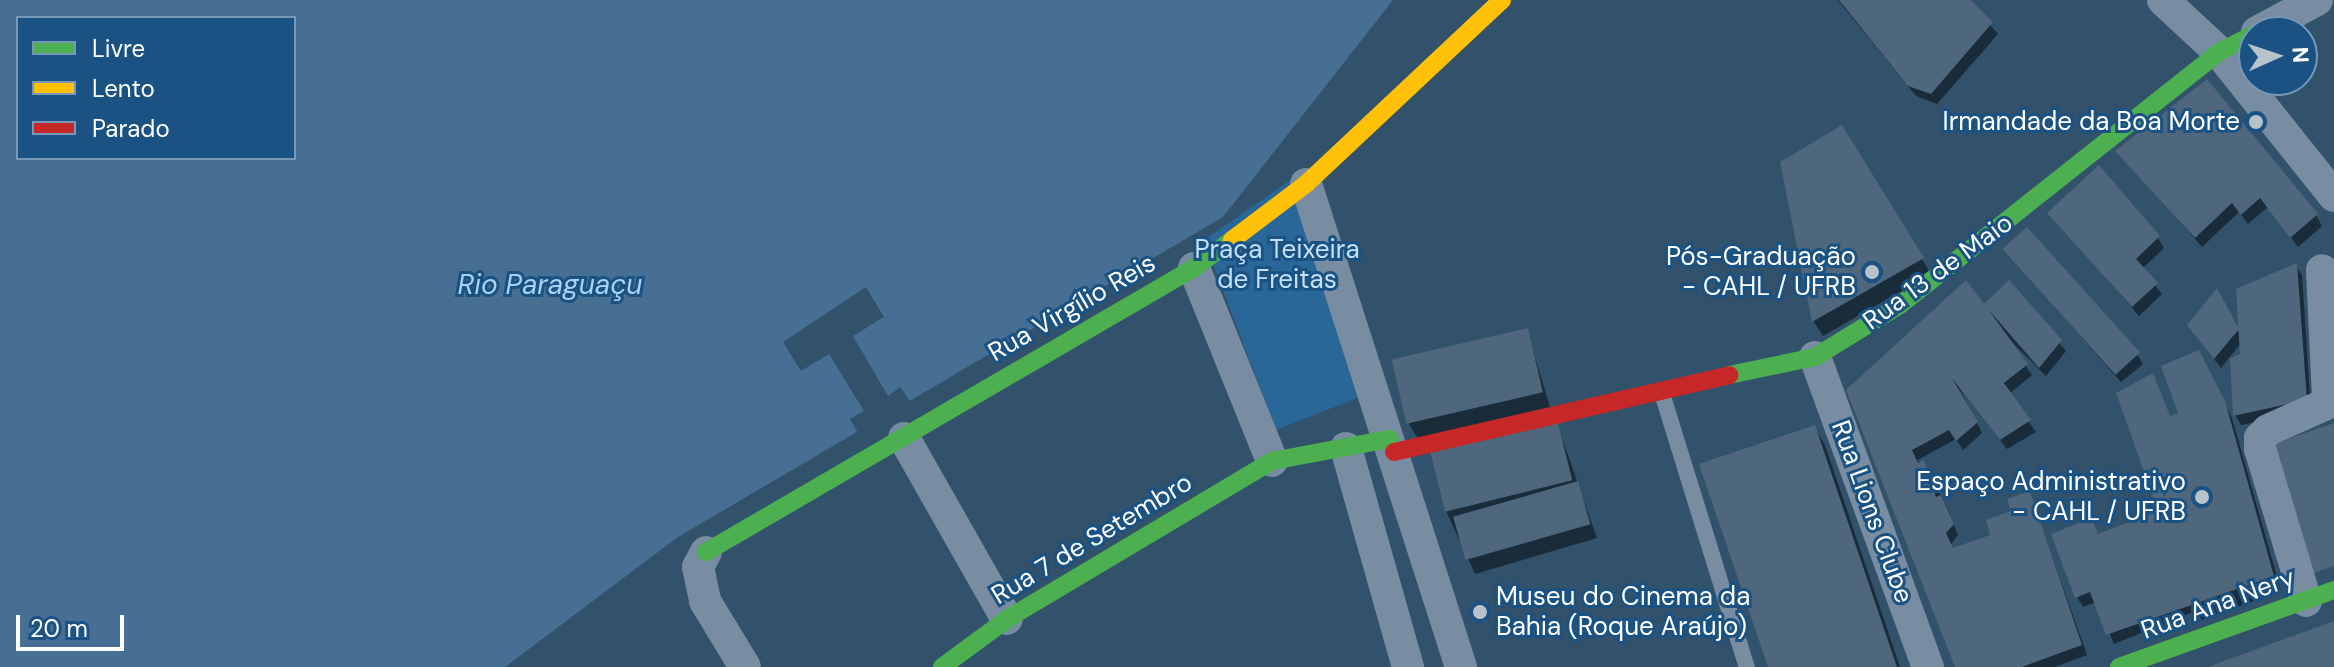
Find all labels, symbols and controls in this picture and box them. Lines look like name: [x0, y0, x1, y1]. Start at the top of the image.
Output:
legend: [16, 16, 296, 160]
north arrow: [2238, 16, 2318, 96]
text: Livre: [92, 33, 145, 64]
text: N: [2286, 46, 2315, 64]
text: Lento: [92, 73, 155, 104]
place label: Irmandade da Boa Morte: [1943, 106, 2240, 138]
text: Parado: [92, 113, 170, 144]
marker: Irmandade da Boa Morte: [2247, 113, 2265, 131]
street label: Rua 13 de Maio: [1857, 207, 2019, 337]
park label: Praça Teixeira de Freitas: [1194, 234, 1360, 296]
place label: Pós-Graduação - CAHL / UFRB: [1666, 241, 1856, 302]
street label: Rua Virgílio Reis: [983, 248, 1161, 368]
marker: Pós-Graduação - CAHL / UFRB: [1863, 263, 1881, 281]
water label: Rio Paraguaçu: [458, 268, 642, 302]
street label: Rua Lions Clube: [1825, 416, 1919, 608]
place label: Espaço Administrativo - CAHL / UFRB: [1916, 466, 2186, 528]
street label: Rua 7 de Setembro: [986, 467, 1198, 611]
marker: Espaço Administrativo - CAHL / UFRB: [2193, 488, 2211, 506]
street label: Rua Ana Nery: [2137, 562, 2299, 646]
place label: Museu do Cinema da Bahia (Roque Araújo): [1496, 581, 1750, 642]
scale bar: [20, 599, 128, 649]
marker: Museu do Cinema da Bahia (Roque Araújo): [1471, 603, 1489, 621]
text: 20 m: [30, 613, 88, 644]

